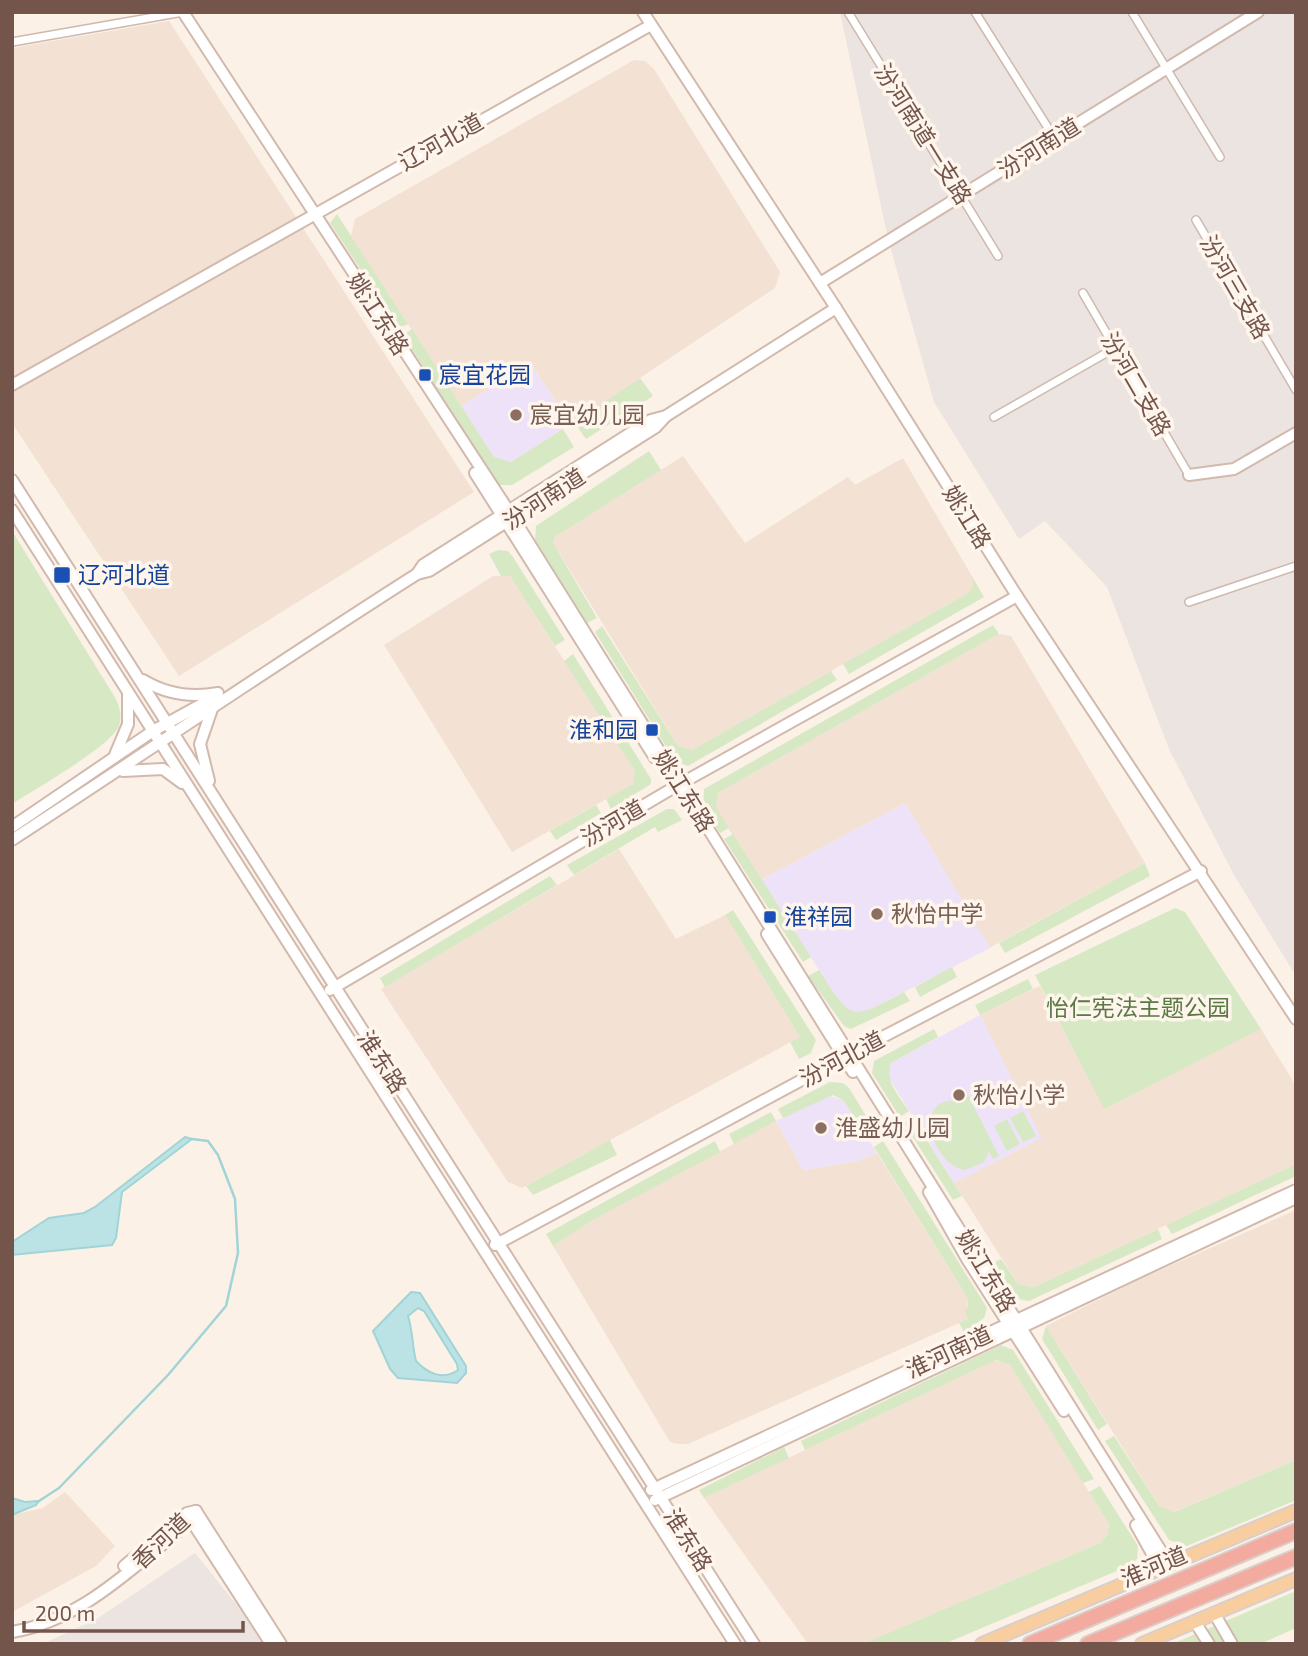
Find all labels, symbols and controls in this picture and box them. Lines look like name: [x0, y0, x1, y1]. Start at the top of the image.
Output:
street label: 汾河南道一支路: [869, 58, 978, 209]
street label: 辽河北道: [393, 107, 488, 176]
street label: 汾河南道: [992, 111, 1085, 183]
street label: 汾河三支路: [1195, 230, 1277, 343]
street label: 姚江东路: [342, 267, 416, 360]
street label: 汾河二支路: [1096, 327, 1178, 440]
place label: 宸宜花园: [439, 360, 531, 388]
marker: 宸宜花园: [417, 367, 433, 383]
place label: 宸宜幼儿园: [530, 400, 645, 428]
marker: 宸宜幼儿园: [508, 407, 524, 423]
street label: 汾河南道: [497, 461, 590, 535]
street label: 姚江路: [938, 480, 998, 553]
place label: 辽河北道: [78, 560, 170, 588]
marker: 辽河北道: [52, 565, 72, 585]
place label: 淮和园: [569, 715, 638, 743]
marker: 淮和园: [644, 722, 660, 738]
street label: 姚江东路: [649, 744, 721, 837]
street label: 汾河道: [576, 793, 649, 852]
place label: 秋怡中学: [891, 899, 983, 927]
place label: 淮祥园: [784, 902, 853, 930]
marker: 秋怡中学: [869, 906, 885, 922]
marker: 淮祥园: [762, 909, 778, 925]
park label: 怡仁宪法主题公园: [1046, 993, 1230, 1021]
street label: 汾河北道: [794, 1024, 889, 1092]
street label: 淮东路: [352, 1025, 413, 1098]
place label: 秋怡小学: [973, 1080, 1065, 1108]
marker: 秋怡小学: [951, 1087, 967, 1103]
place label: 淮盛幼儿园: [835, 1113, 950, 1141]
marker: 淮盛幼儿园: [813, 1120, 829, 1136]
street label: 姚江东路: [951, 1224, 1023, 1317]
street label: 淮河南道: [901, 1319, 996, 1383]
street label: 淮东路: [659, 1503, 719, 1576]
street label: 香河道: [126, 1507, 195, 1574]
street label: 淮河道: [1116, 1540, 1191, 1592]
scale bar: [24, 1590, 243, 1634]
text: 200 m: [35, 1600, 95, 1625]

